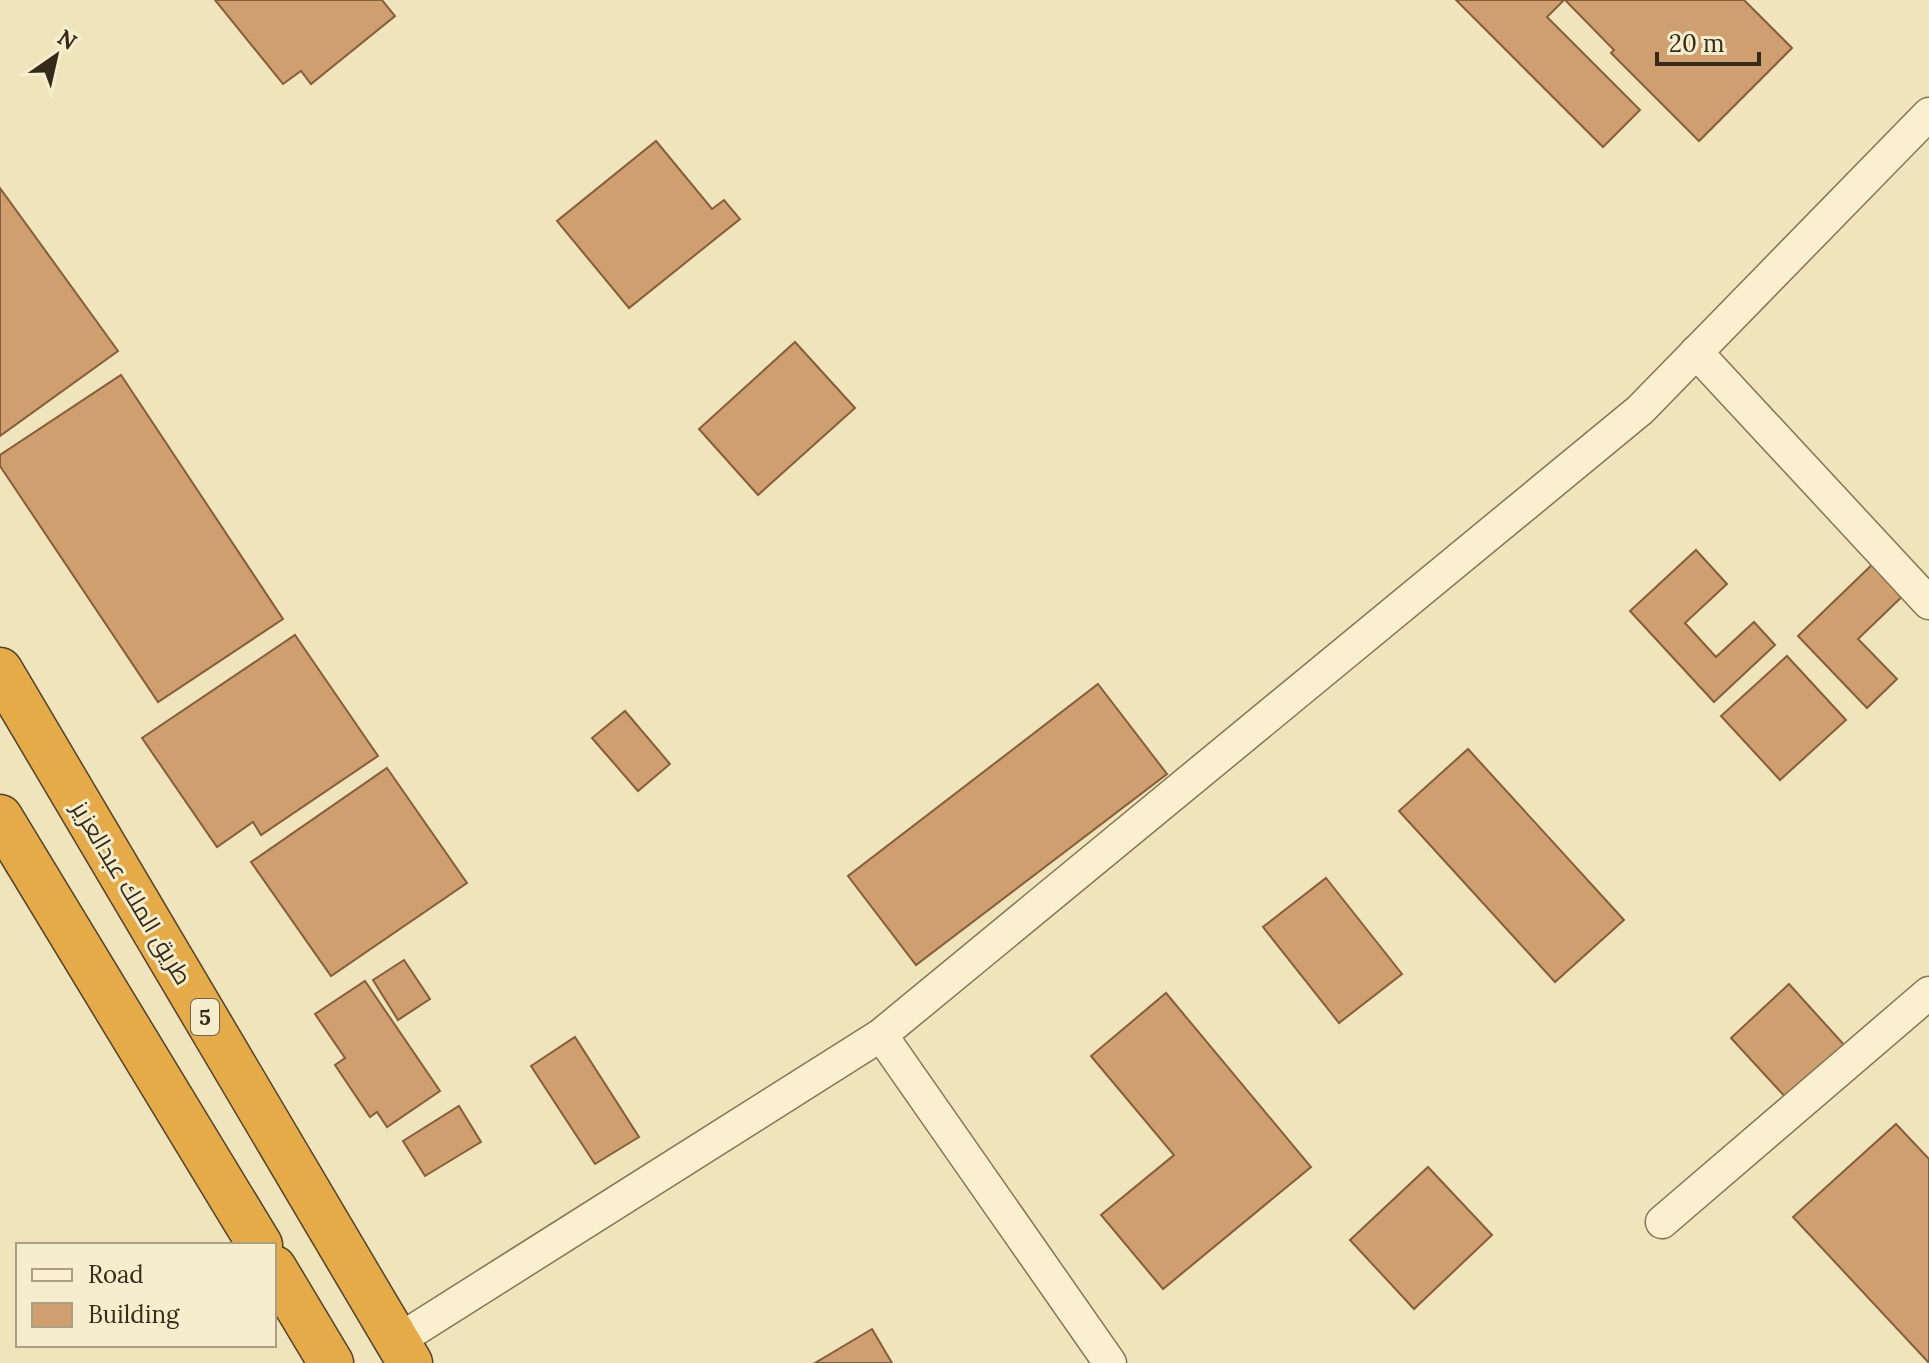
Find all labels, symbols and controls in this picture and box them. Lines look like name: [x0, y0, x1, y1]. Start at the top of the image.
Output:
north arrow: [16, 16, 96, 96]
scale bar: [1657, 16, 1759, 66]
text: N: [52, 23, 82, 56]
text: 20 m: [1669, 28, 1725, 59]
street label: طريق الملك عبدالعزيز: [64, 794, 199, 990]
road number: 5: [191, 999, 219, 1035]
legend: [16, 1243, 276, 1347]
text: Road: [88, 1259, 144, 1290]
text: Building: [88, 1299, 180, 1330]

